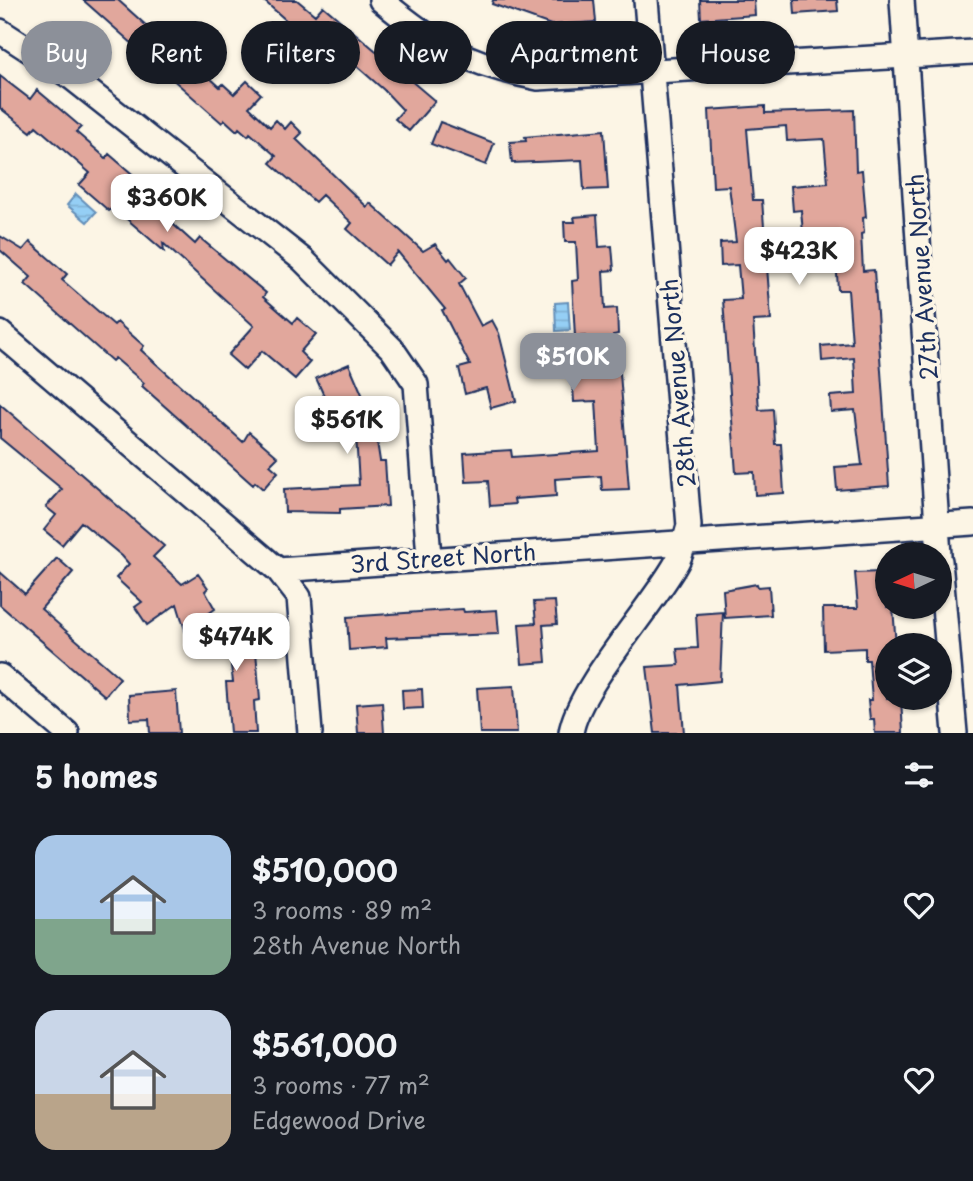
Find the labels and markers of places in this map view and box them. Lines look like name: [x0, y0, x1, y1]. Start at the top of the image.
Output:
pin: $360K: [118, 174, 216, 234]
pin: $423K: [750, 228, 848, 287]
pin: $510K: [524, 334, 622, 393]
pin: $561K: [298, 396, 396, 456]
pin: $474K: [187, 614, 285, 673]

